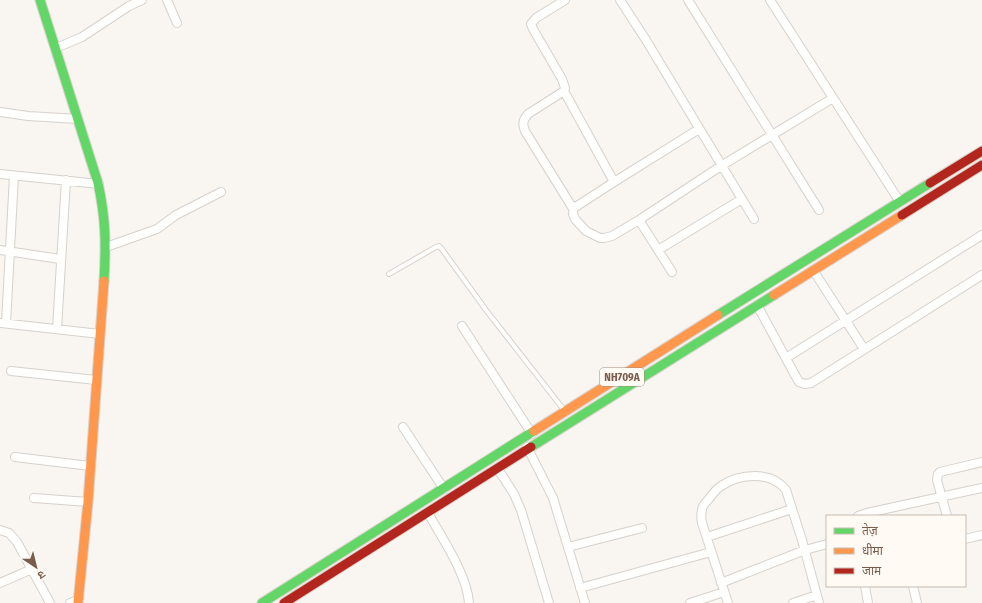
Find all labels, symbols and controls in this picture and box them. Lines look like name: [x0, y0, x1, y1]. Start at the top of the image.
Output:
road number: NH709A: [600, 368, 644, 386]
legend: [826, 515, 966, 587]
text: तेज़: [862, 523, 879, 538]
text: धीमा: [862, 543, 884, 558]
north arrow: [16, 547, 56, 587]
text: जाम: [862, 564, 882, 578]
text: उ: [35, 568, 48, 582]

